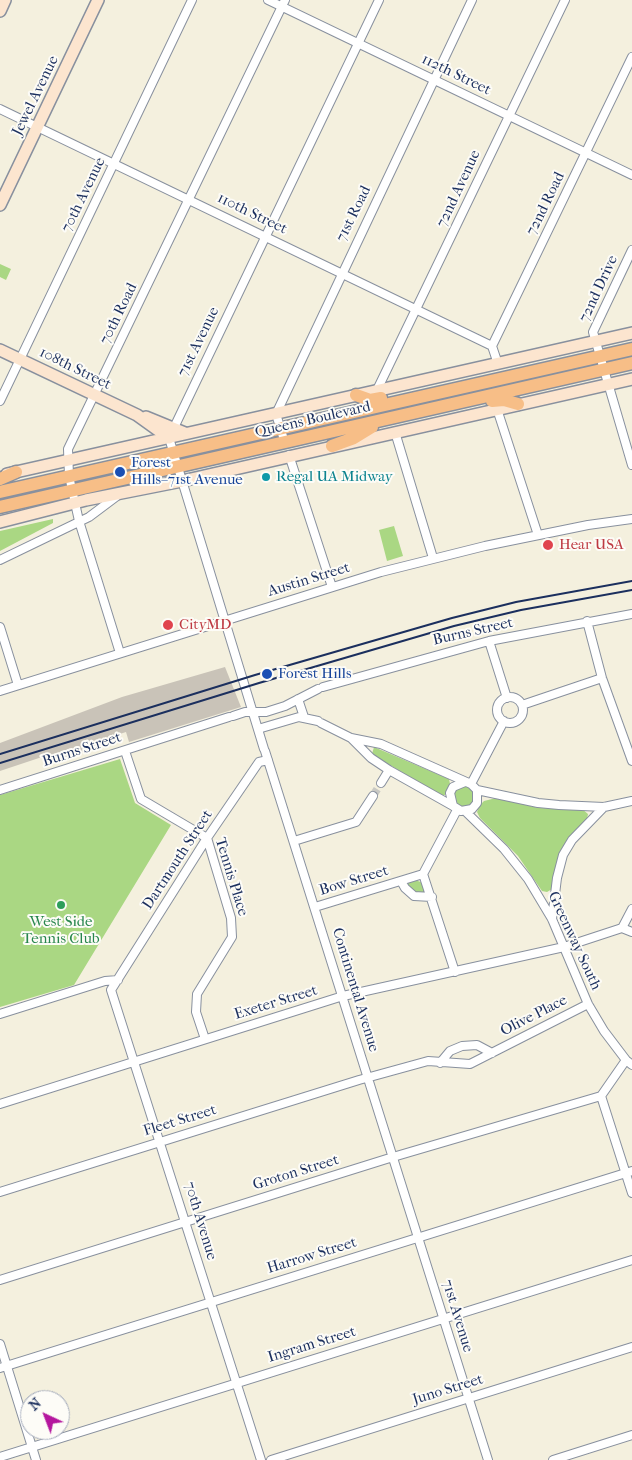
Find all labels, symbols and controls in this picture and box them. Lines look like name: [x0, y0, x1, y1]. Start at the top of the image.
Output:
street label: 112th Street: [418, 50, 494, 100]
street label: Jewel Avenue: [9, 53, 63, 139]
street label: 72nd Avenue: [433, 147, 485, 231]
street label: 70th Avenue: [58, 155, 110, 235]
street label: 72nd Road: [523, 169, 569, 239]
street label: 71st Road: [333, 183, 375, 245]
street label: 110th Street: [214, 189, 290, 239]
street label: 72nd Drive: [576, 253, 622, 325]
street label: 70th Road: [96, 280, 142, 348]
street label: 71st Avenue: [174, 304, 224, 380]
street label: 108th Street: [36, 344, 114, 394]
street label: Queens Boulevard: [253, 398, 373, 442]
place label: Forest Hills–71st Avenue: [131, 454, 243, 489]
marker: Forest Hills–71st Avenue: [113, 465, 127, 479]
place label: Regal UA Midway: [276, 468, 393, 486]
marker: Regal UA Midway: [260, 471, 272, 483]
place label: Hear USA: [559, 536, 624, 554]
marker: Hear USA: [541, 538, 555, 552]
street label: Austin Street: [266, 559, 352, 601]
street label: Burns Street: [431, 614, 515, 650]
place label: CityMD: [179, 616, 232, 634]
marker: CityMD: [161, 618, 175, 632]
place label: Forest Hills: [278, 665, 351, 683]
marker: Forest Hills: [260, 667, 274, 681]
street label: Burns Street: [40, 729, 124, 771]
street label: Dartmouth Street: [139, 807, 217, 913]
street label: Tennis Place: [211, 836, 251, 918]
street label: Bow Street: [317, 862, 391, 900]
street label: Greenway South: [543, 889, 605, 993]
marker: West Side Tennis Club: [55, 899, 67, 911]
place label: West Side Tennis Club: [22, 913, 100, 948]
street label: Continental Avenue: [328, 926, 382, 1054]
street label: Exeter Street: [232, 982, 320, 1024]
street label: Olive Place: [498, 992, 570, 1040]
street label: Fleet Street: [141, 1101, 219, 1141]
street label: Groton Street: [251, 1151, 341, 1195]
street label: 70th Avenue: [180, 1180, 220, 1262]
street label: Harrow Street: [265, 1234, 359, 1278]
street label: 71st Avenue: [437, 1277, 477, 1355]
street label: Ingram Street: [266, 1323, 358, 1367]
street label: Juno Street: [411, 1371, 485, 1409]
north arrow: [20, 1390, 70, 1440]
text: N: [25, 1395, 45, 1414]

